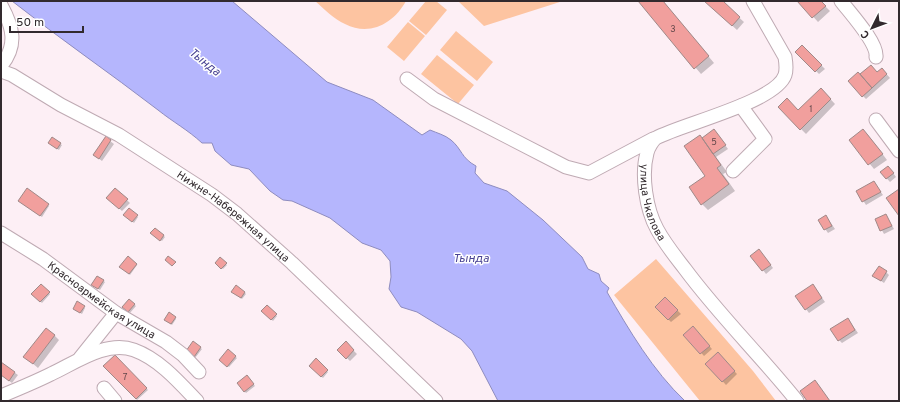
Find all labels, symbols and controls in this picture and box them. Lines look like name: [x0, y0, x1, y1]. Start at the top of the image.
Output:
scale bar: [10, 8, 83, 34]
north arrow: [852, 8, 892, 48]
text: 50 m: [16, 15, 44, 31]
house number: 3: [670, 24, 676, 35]
text: С: [858, 27, 873, 41]
water label: Тында: [185, 45, 224, 81]
house number: 1: [809, 104, 813, 115]
house number: 5: [711, 137, 717, 148]
street label: улица Чкалова: [636, 163, 668, 244]
street label: Нижне-Набережная улица: [174, 168, 292, 266]
water label: Тында: [453, 251, 490, 267]
street label: Красноармейская улица: [44, 259, 158, 343]
house number: 7: [123, 372, 128, 383]

